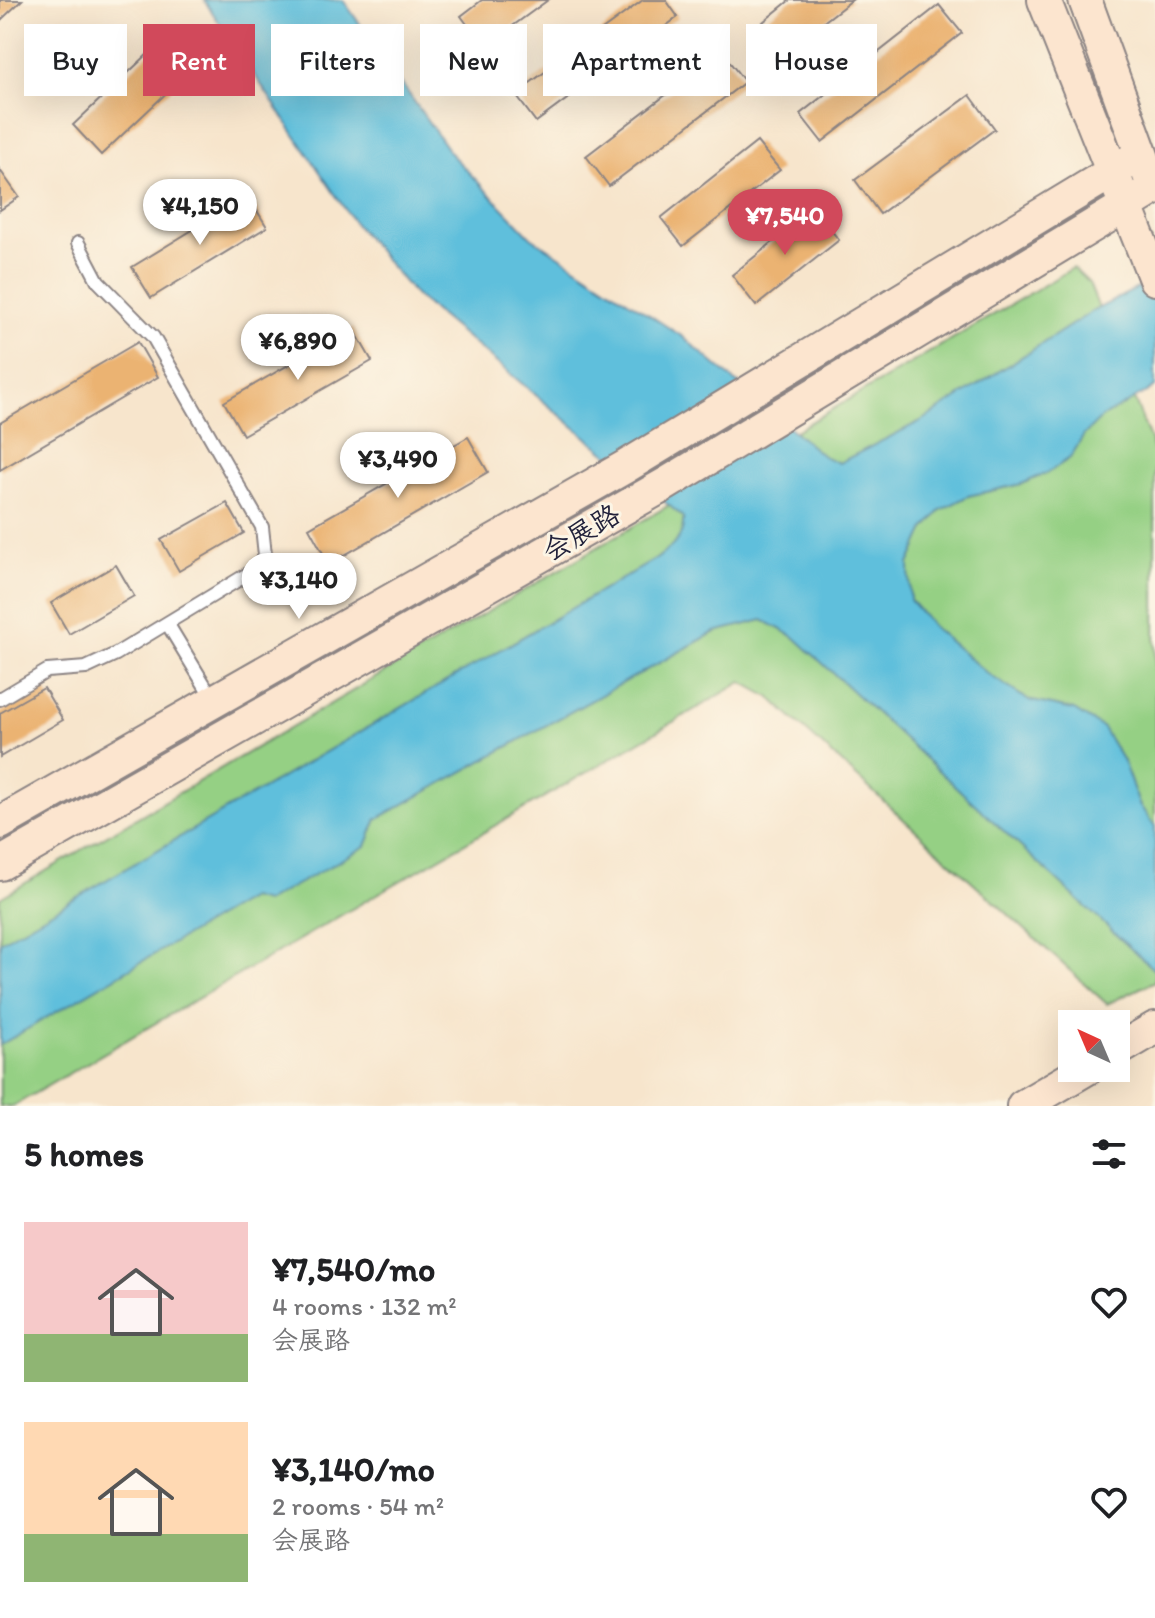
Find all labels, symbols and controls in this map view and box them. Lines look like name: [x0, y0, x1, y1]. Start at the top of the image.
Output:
chip: Buy: [24, 24, 127, 96]
chip: Rent: [143, 24, 255, 96]
chip: Filters: [271, 24, 404, 96]
chip: New: [420, 24, 527, 96]
chip: Apartment: [543, 24, 730, 96]
chip: House: [746, 24, 877, 96]
pin: ¥4,150: [135, 179, 265, 247]
text: ¥4,150: [161, 189, 239, 221]
pin: ¥7,540: [720, 189, 850, 257]
text: ¥7,540: [746, 199, 824, 231]
pin: ¥6,890: [233, 314, 363, 382]
text: ¥6,890: [259, 324, 337, 356]
pin: ¥3,490: [333, 432, 463, 500]
text: ¥3,490: [358, 442, 438, 474]
street label: 会展路: [536, 496, 626, 568]
pin: ¥3,140: [234, 553, 364, 621]
text: ¥3,140: [260, 563, 338, 595]
north arrow: [1058, 1010, 1130, 1082]
map controls: [1058, 1010, 1130, 1082]
icon: filters: [1087, 1132, 1131, 1176]
text: 5 homes: [24, 1134, 144, 1175]
text: ¥7,540/mo: [272, 1249, 435, 1290]
icon: home: [88, 1254, 184, 1350]
icon: heart: [1087, 1280, 1131, 1324]
text: 4 rooms · 132 m²: [272, 1290, 457, 1322]
text: 会展路: [272, 1324, 350, 1356]
text: ¥3,140/mo: [272, 1449, 435, 1490]
icon: home: [88, 1454, 184, 1550]
icon: heart: [1087, 1480, 1131, 1524]
text: 2 rooms · 54 m²: [272, 1490, 444, 1522]
text: 会展路: [272, 1524, 350, 1556]

